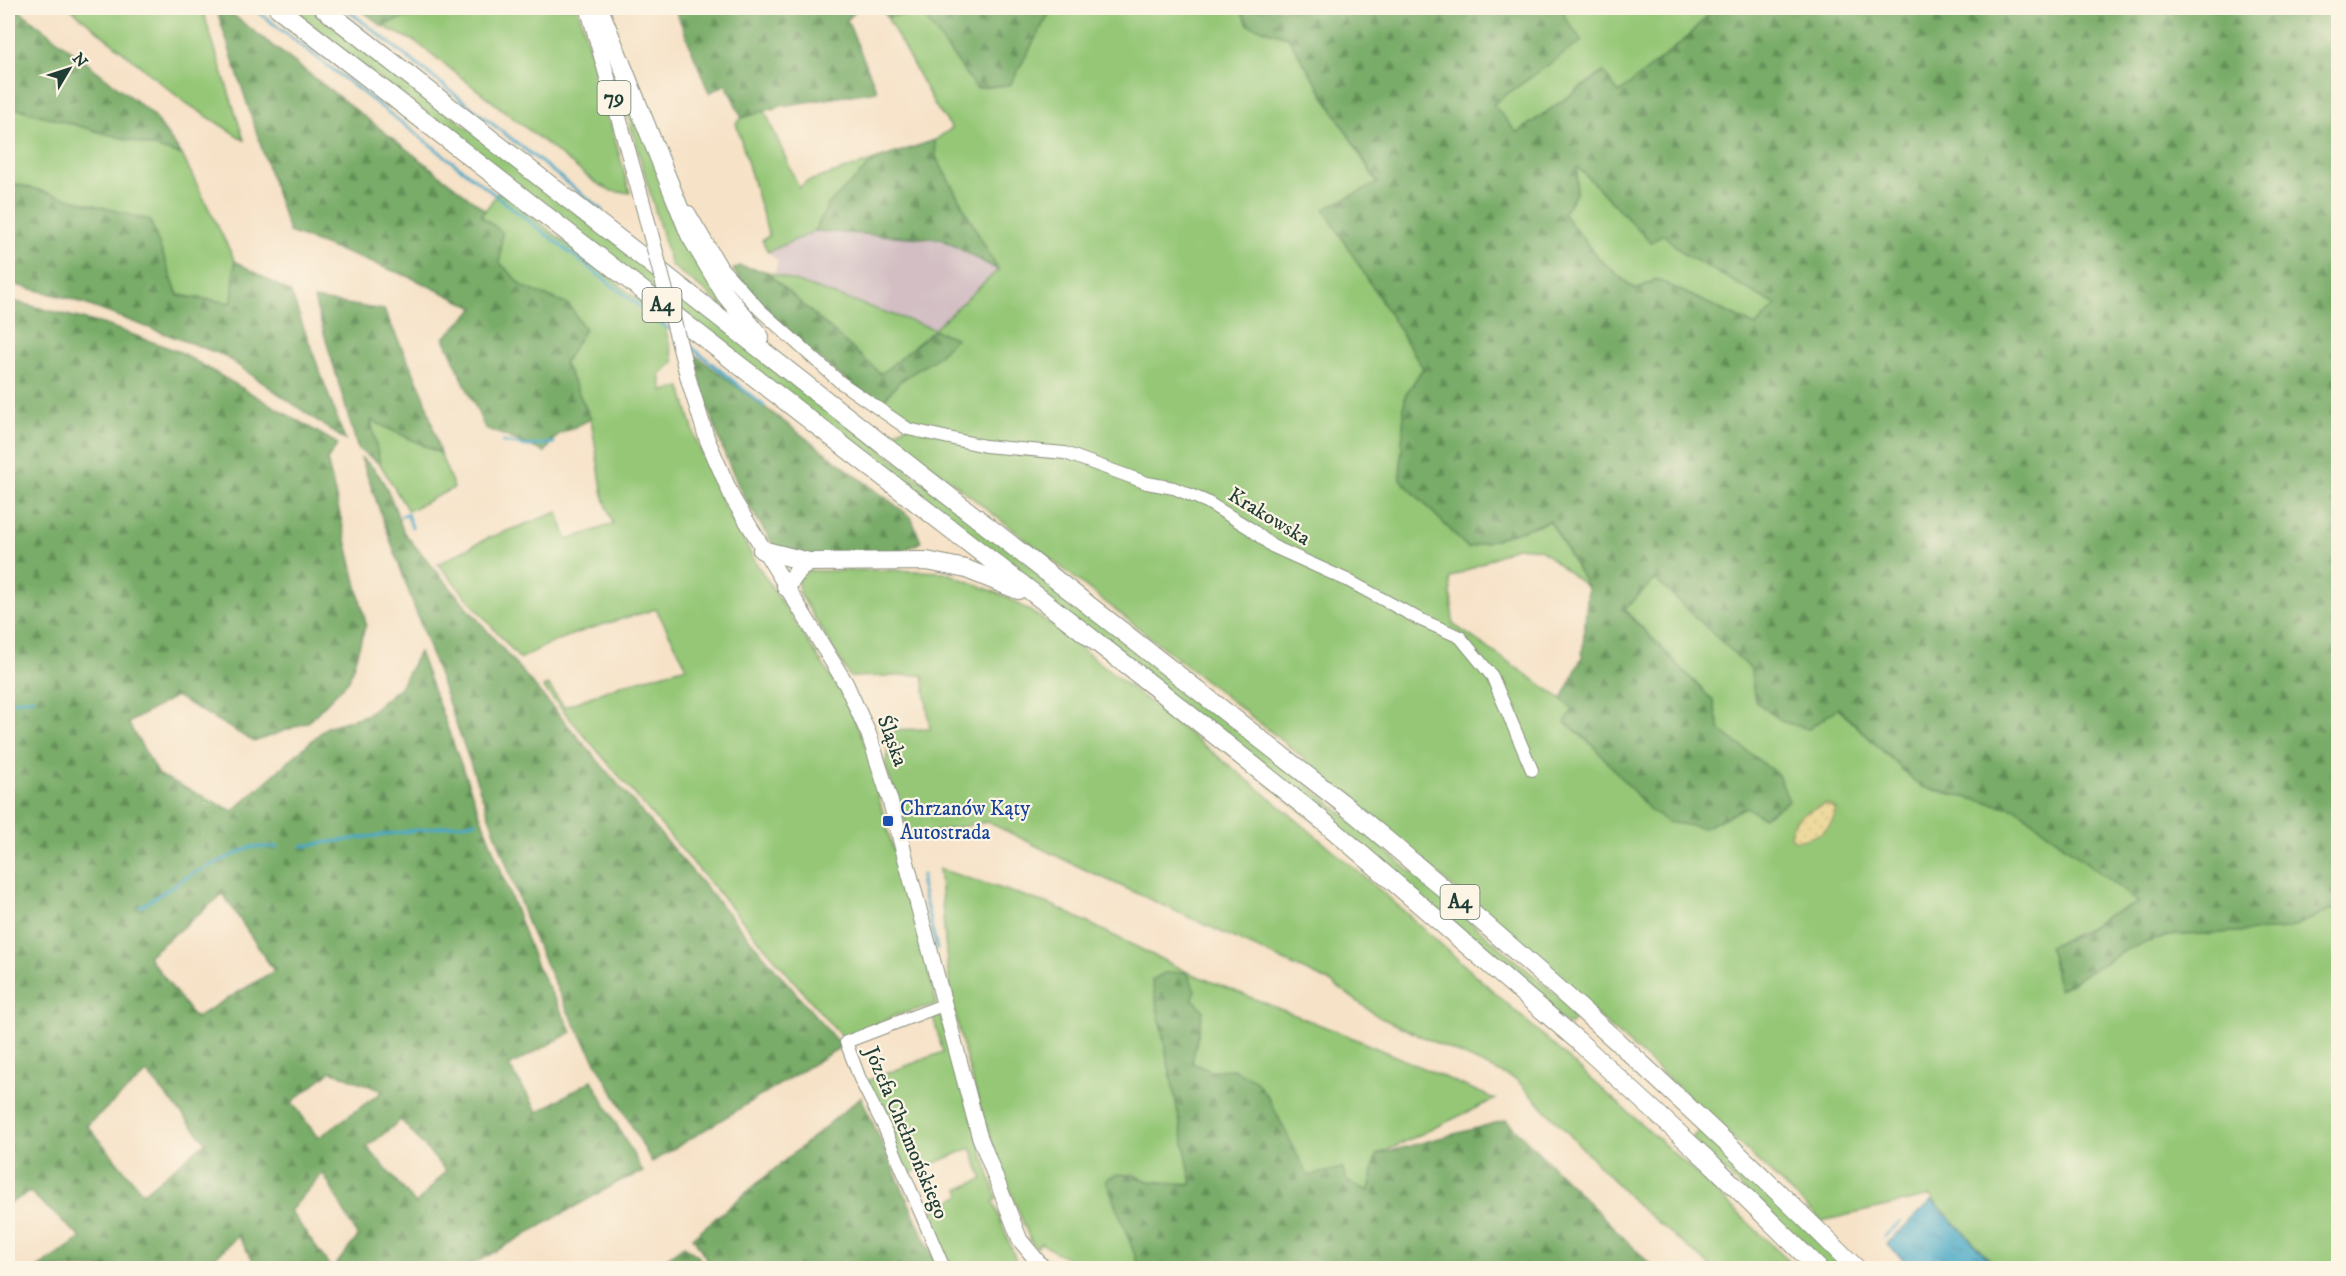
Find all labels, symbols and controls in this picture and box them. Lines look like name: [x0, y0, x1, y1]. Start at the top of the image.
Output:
north arrow: [39, 39, 99, 99]
text: N: [68, 49, 92, 72]
road number: 79: [598, 81, 630, 115]
road number: A4: [642, 288, 682, 322]
street label: Krakowska: [1223, 482, 1315, 552]
street label: Śląska: [871, 711, 915, 770]
place label: Chrzanów Kąty Autostrada: [900, 796, 1031, 846]
marker: Chrzanów Kąty Autostrada: [881, 814, 895, 828]
road number: A4: [1440, 885, 1480, 919]
street label: Józefa Chełmońskiego: [857, 1041, 954, 1223]

